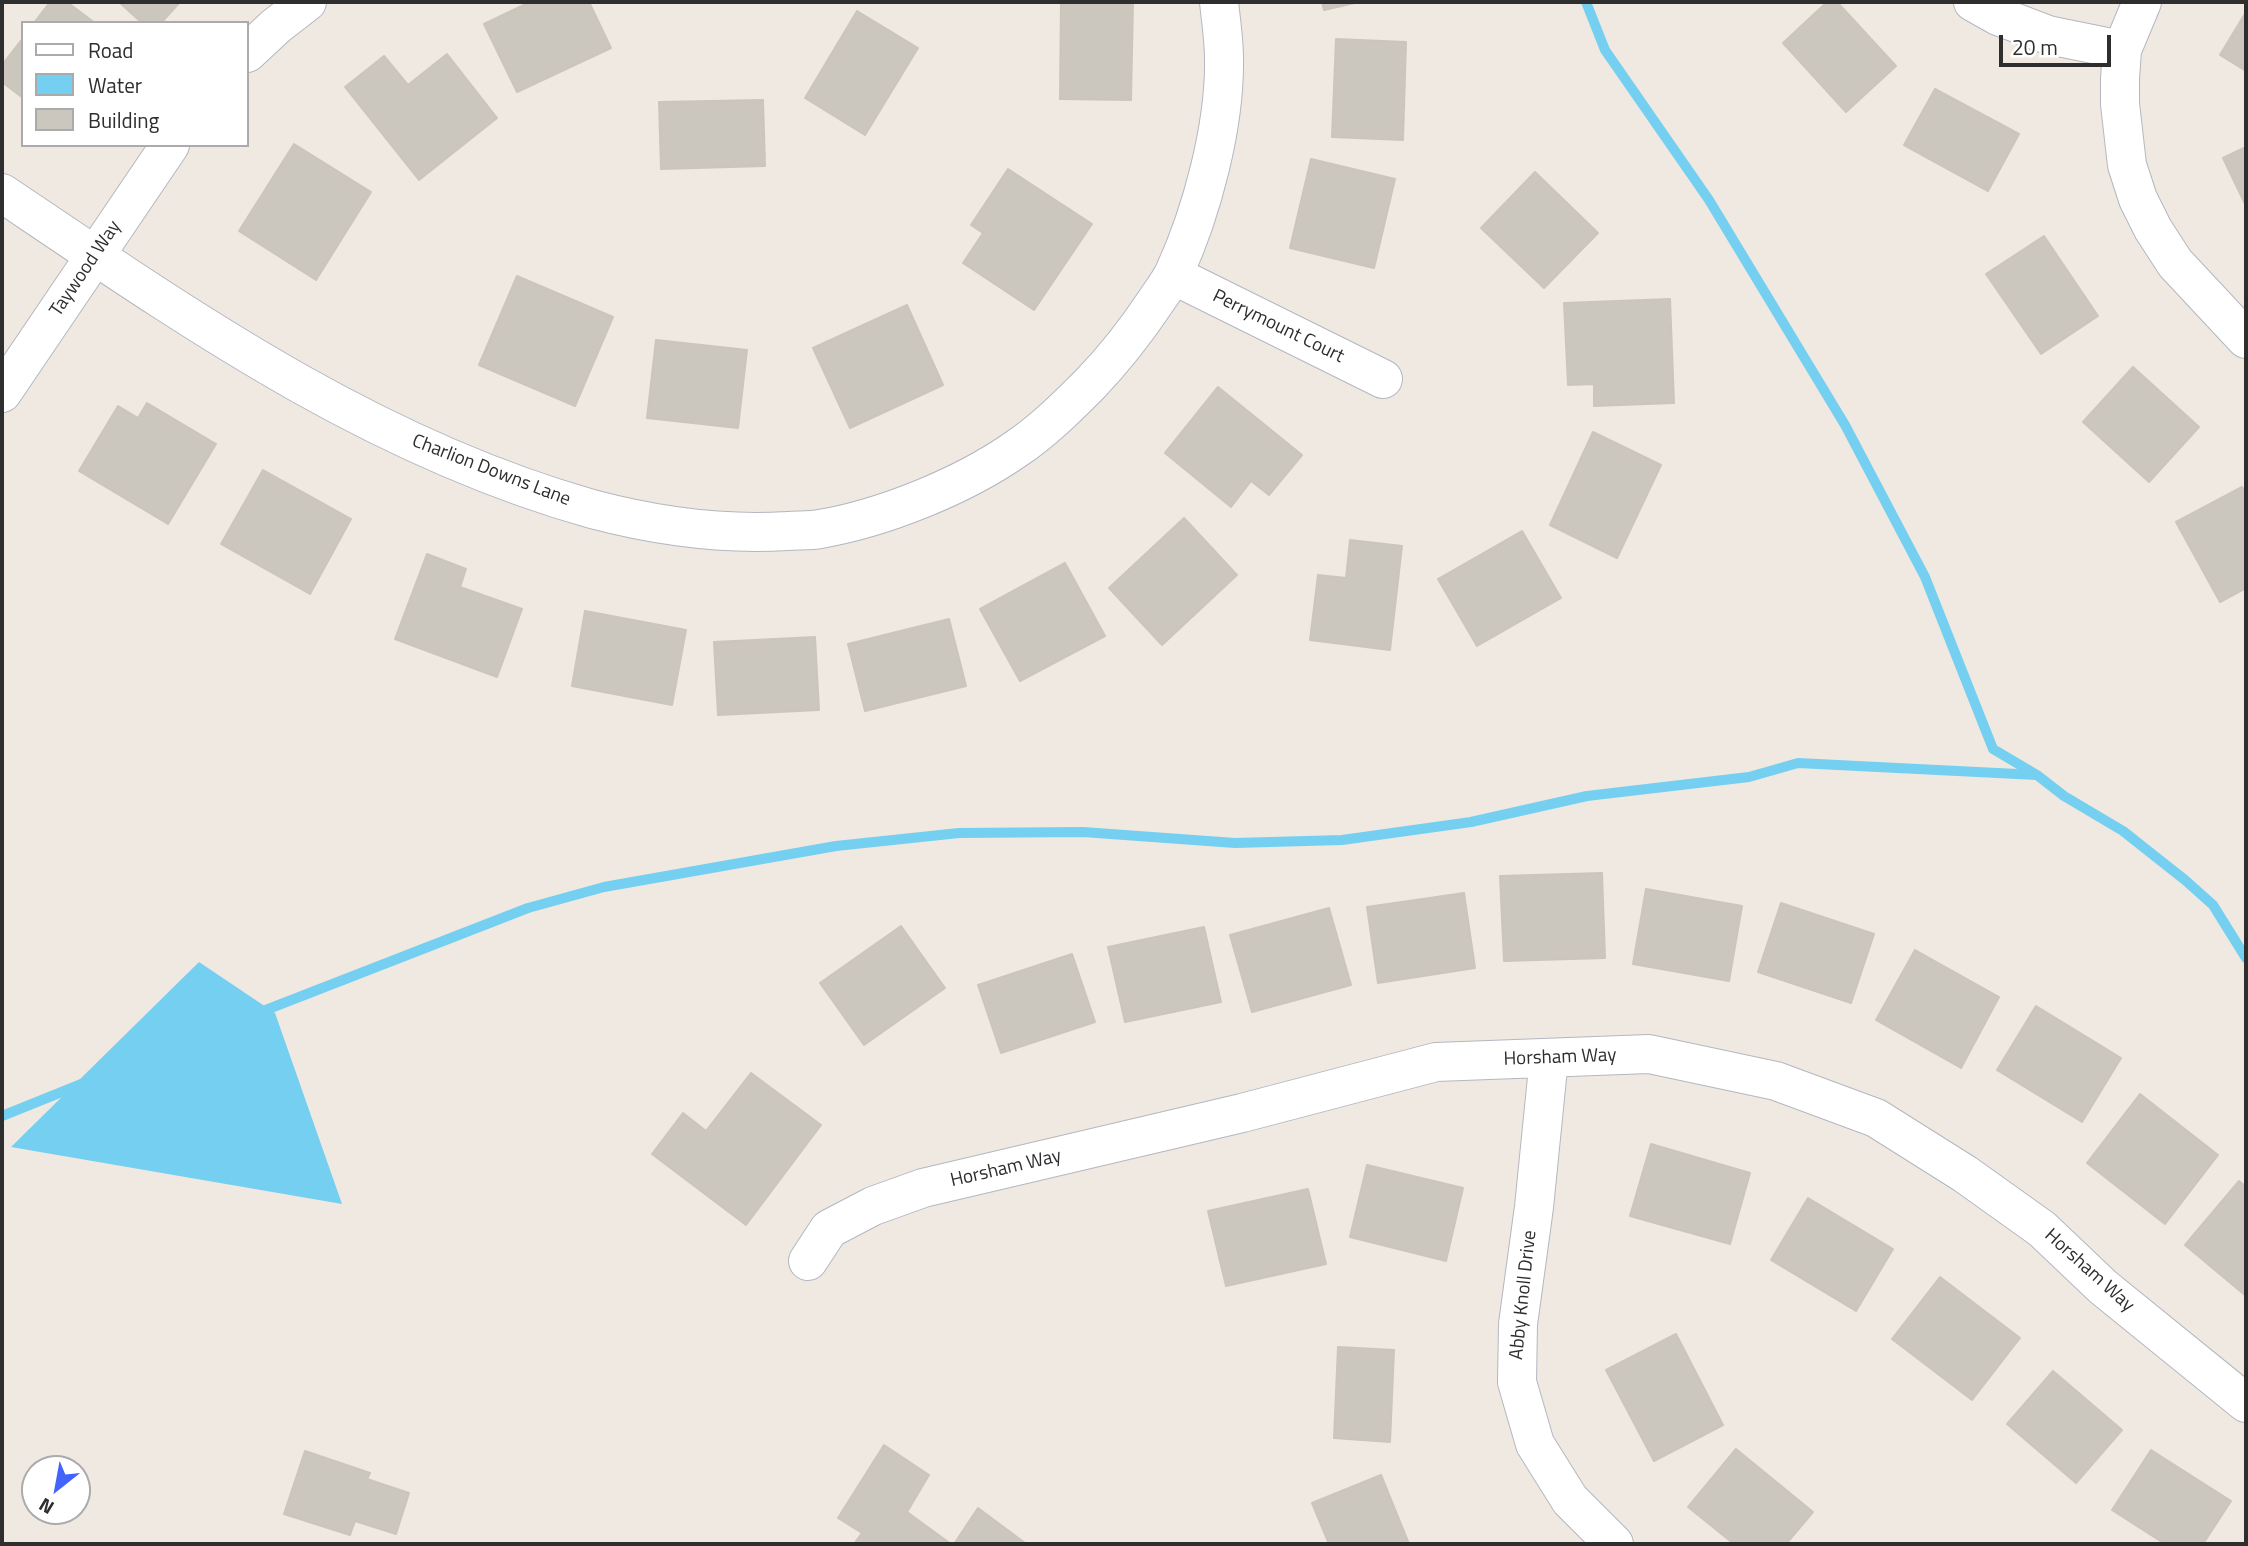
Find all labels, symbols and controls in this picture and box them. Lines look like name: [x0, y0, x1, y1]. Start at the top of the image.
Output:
legend: [21, 21, 248, 147]
scale bar: [2003, 21, 2115, 65]
text: 20 m: [2012, 31, 2058, 63]
text: Road: [88, 34, 133, 66]
text: Water: [88, 69, 142, 101]
text: Building: [88, 104, 159, 136]
street label: Taywood Way: [46, 217, 126, 321]
street label: Perrymount Court: [1208, 285, 1348, 369]
street label: Charlion Downs Lane: [409, 430, 573, 512]
street label: Horsham Way: [1503, 1045, 1617, 1071]
street label: Horsham Way: [948, 1145, 1064, 1193]
street label: Horsham Way: [2039, 1225, 2139, 1317]
street label: Abby Knoll Drive: [1506, 1229, 1542, 1361]
north arrow: [21, 1455, 91, 1525]
text: N: [33, 1491, 59, 1523]

